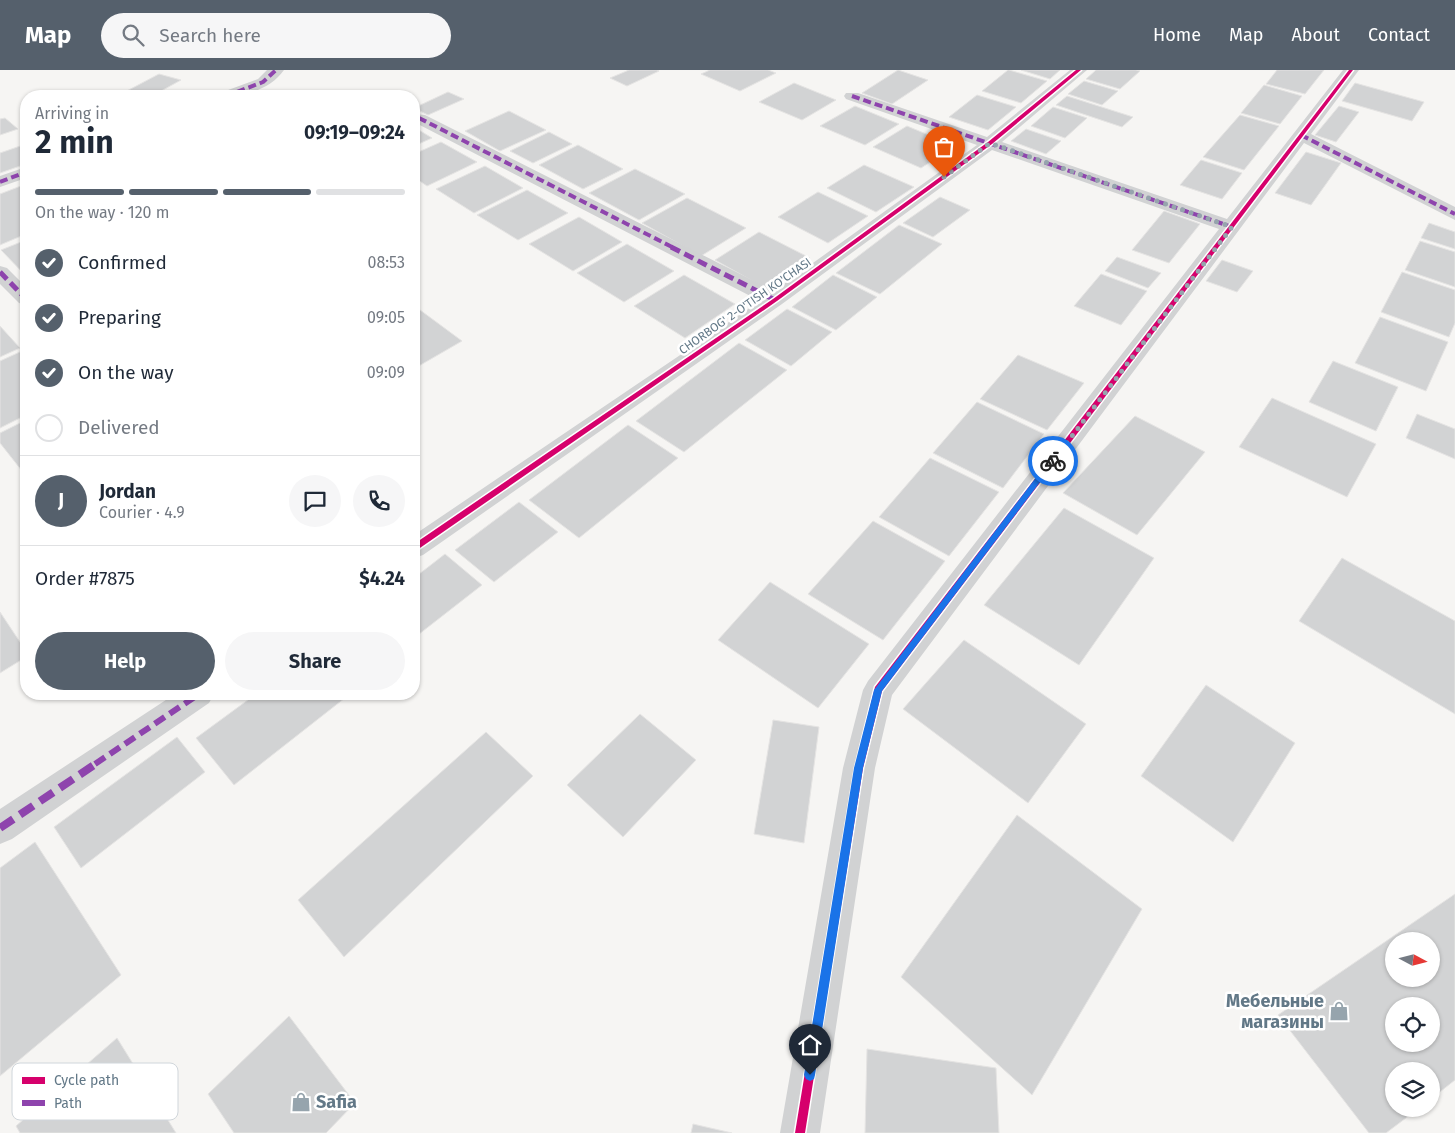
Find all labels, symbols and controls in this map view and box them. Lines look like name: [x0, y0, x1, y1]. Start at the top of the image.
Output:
search box: [101, 13, 451, 58]
text: Map: [25, 21, 71, 49]
icon: search: [119, 21, 147, 49]
text: Search here: [159, 24, 261, 47]
text: Home: [1153, 24, 1201, 46]
text: Map: [1229, 24, 1263, 46]
text: About: [1291, 24, 1340, 46]
text: Contact: [1368, 24, 1430, 46]
text: Arriving in: [35, 104, 109, 123]
text: 09:19–09:24: [304, 121, 405, 144]
text: 2 min: [35, 123, 114, 161]
pin: [923, 126, 965, 177]
icon: bag: [930, 133, 958, 161]
text: On the way · 120 m: [35, 203, 169, 222]
icon: check: [35, 249, 63, 277]
text: Confirmed: [78, 251, 167, 274]
text: 08:53: [367, 253, 405, 272]
street label: CHORBOG' 2-O'TISH KO'CHASI: [676, 255, 814, 357]
icon: check: [35, 304, 63, 332]
text: Preparing: [78, 306, 161, 329]
text: 09:05: [367, 308, 405, 327]
icon: check: [35, 359, 63, 387]
text: On the way: [78, 361, 174, 384]
text: 09:09: [367, 363, 405, 382]
text: Delivered: [78, 416, 160, 439]
courier: [1028, 436, 1078, 486]
icon: bike: [1039, 447, 1067, 475]
button: chat: [289, 475, 341, 527]
button: phone: [353, 475, 405, 527]
text: Jordan: [99, 480, 156, 503]
text: J: [58, 489, 64, 512]
text: Courier · 4.9: [99, 503, 185, 522]
text: Order #7875: [35, 567, 135, 590]
text: $4.24: [359, 567, 405, 590]
button: Help: [35, 632, 215, 690]
button: Share: [225, 632, 405, 690]
north arrow: [1385, 932, 1440, 988]
map controls: [1385, 932, 1440, 1117]
place label: Мебельные магазины: [1226, 990, 1324, 1033]
button: locate: [1385, 997, 1440, 1052]
shop icon: Мебельные магазины: [1328, 1000, 1350, 1022]
pin: [789, 1024, 831, 1075]
icon: home: [796, 1031, 824, 1059]
button: layers: [1385, 1062, 1440, 1117]
legend: [12, 1063, 178, 1120]
text: Cycle path: [54, 1072, 119, 1089]
shop icon: Safia: [290, 1091, 312, 1113]
place label: Safia: [316, 1091, 357, 1113]
text: Path: [54, 1095, 82, 1112]

